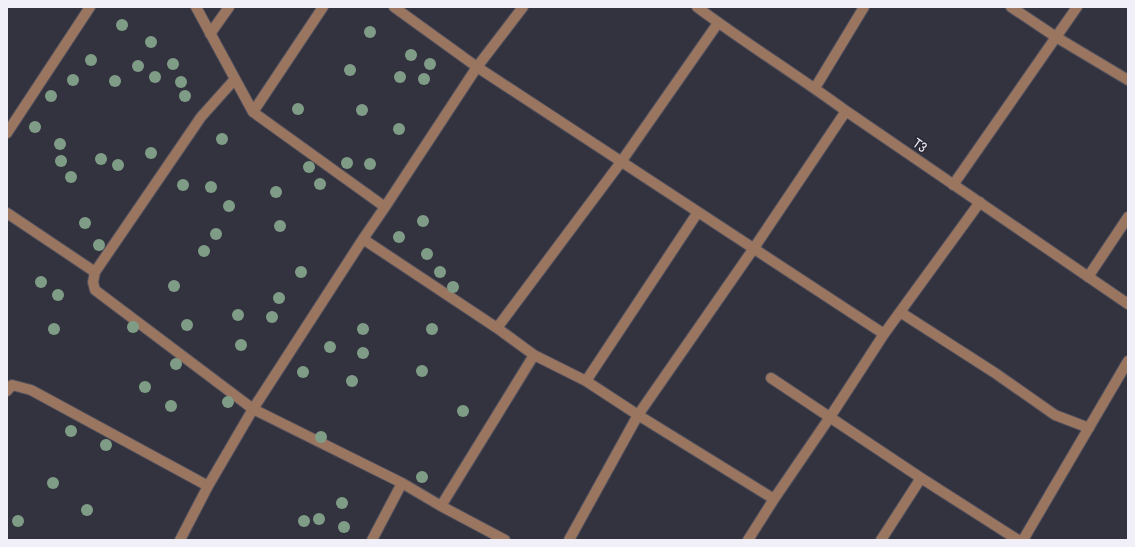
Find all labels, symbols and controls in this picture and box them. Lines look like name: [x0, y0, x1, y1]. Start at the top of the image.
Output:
street label: T3: [909, 134, 931, 156]

